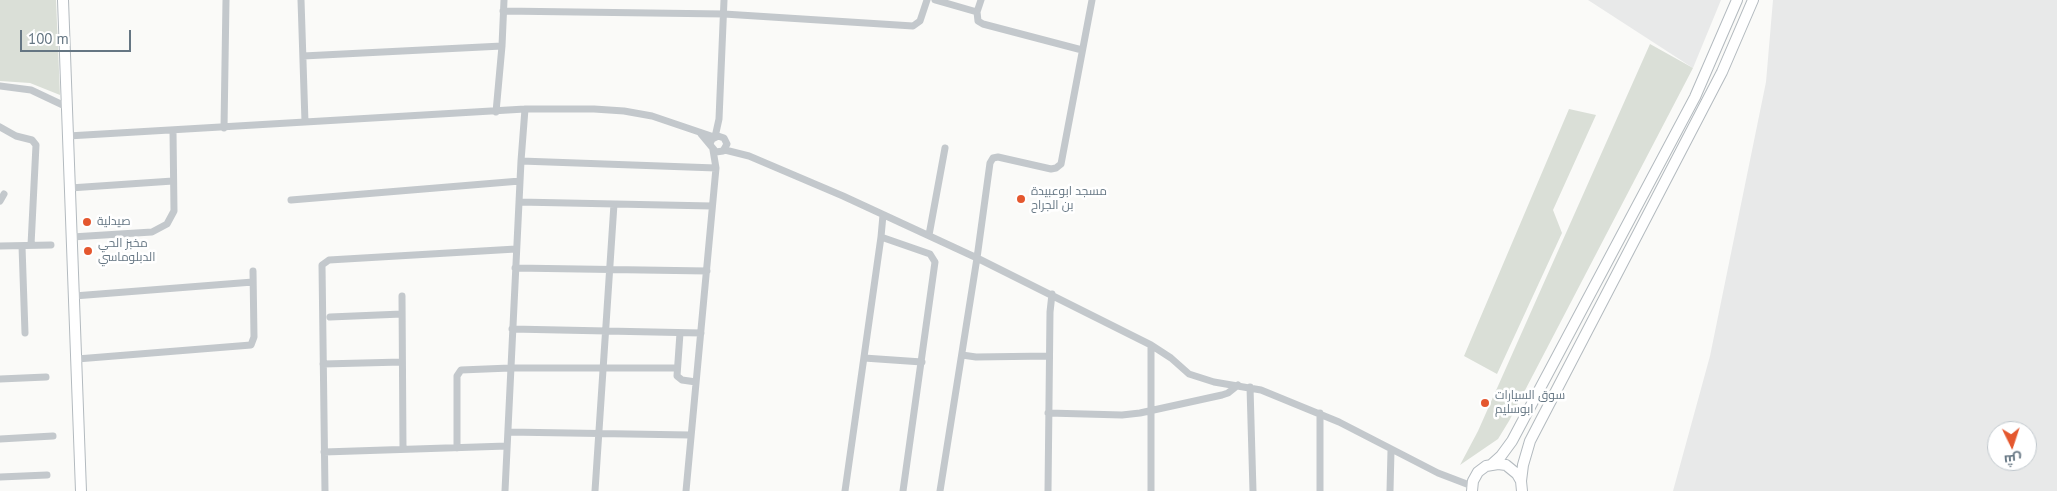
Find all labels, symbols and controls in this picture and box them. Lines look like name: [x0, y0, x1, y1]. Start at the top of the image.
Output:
scale bar: [22, 20, 134, 52]
text: 100 m: [28, 29, 69, 48]
place label: مسجد ابوعبيدة بن الجراح: [1031, 185, 1107, 213]
marker: مسجد ابوعبيدة بن الجراح: [1015, 193, 1027, 205]
place label: صيدلية: [97, 215, 131, 229]
marker: صيدلية: [81, 216, 93, 228]
place label: مخبز الحي الدبلوماسي: [98, 237, 155, 265]
marker: مخبز الحي الدبلوماسي: [82, 245, 94, 257]
place label: سوق السيارات ابوسليم: [1495, 389, 1565, 417]
marker: سوق السيارات ابوسليم: [1479, 397, 1491, 409]
north arrow: [1987, 421, 2037, 471]
text: ش: [2003, 450, 2023, 470]

